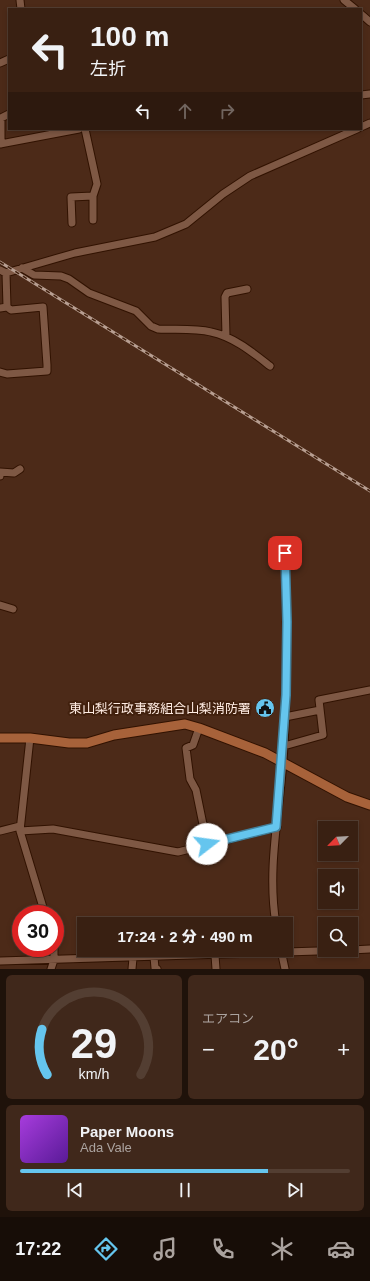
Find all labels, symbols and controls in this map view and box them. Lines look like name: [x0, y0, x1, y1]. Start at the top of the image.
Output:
text: 100 m: [90, 21, 169, 52]
icon: left: [24, 24, 76, 76]
text: 左折: [90, 59, 126, 79]
icon: left: [132, 100, 154, 122]
icon: ahead: [174, 100, 196, 122]
icon: right: [216, 100, 238, 122]
pin: [268, 536, 302, 570]
icon: arrive: [274, 542, 296, 564]
public building icon: 東山梨行政事務組合山梨消防署: [254, 697, 276, 719]
place label: 東山梨行政事務組合山梨消防署: [69, 701, 251, 716]
north arrow: [318, 821, 358, 861]
map controls: [318, 821, 358, 957]
position arrow: [186, 823, 228, 865]
button: sound: [318, 869, 358, 909]
speed limit sign: 30: [12, 905, 64, 957]
button: search: [318, 917, 358, 957]
text: 17:24 · 2 分 · 490 m: [117, 928, 253, 945]
text: エアコン: [202, 1011, 254, 1026]
text: 29: [71, 1020, 117, 1067]
text: 20°: [253, 1033, 299, 1066]
text: −: [202, 1037, 215, 1062]
text: +: [337, 1037, 350, 1062]
text: km/h: [79, 1066, 110, 1082]
text: Paper Moons: [80, 1123, 174, 1140]
text: Ada Vale: [80, 1140, 132, 1155]
icon: previous: [64, 1179, 86, 1201]
icon: pause: [174, 1179, 196, 1201]
icon: next: [284, 1179, 306, 1201]
icon: directions: [92, 1235, 120, 1263]
icon: music: [151, 1235, 179, 1263]
icon: phone: [209, 1235, 237, 1263]
icon: climate: [268, 1235, 296, 1263]
icon: car: [327, 1235, 355, 1263]
text: 17:22: [15, 1239, 61, 1259]

